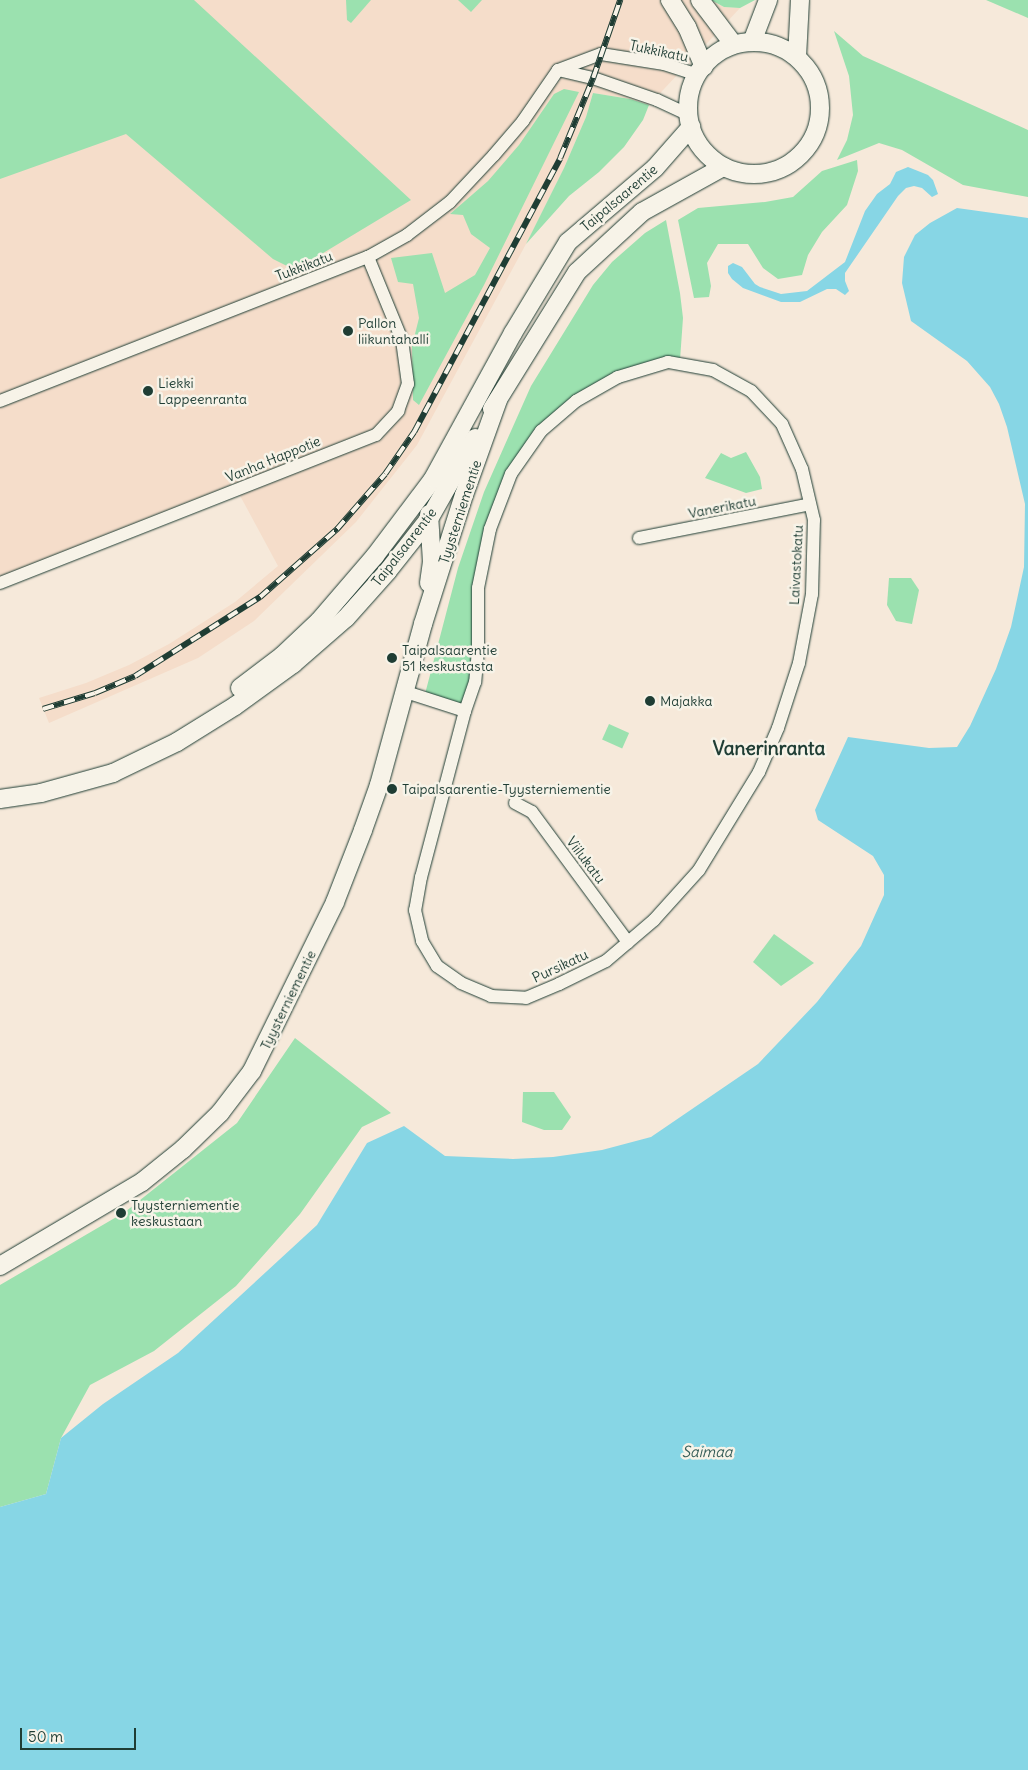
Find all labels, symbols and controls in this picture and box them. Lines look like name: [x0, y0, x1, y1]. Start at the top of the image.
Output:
street label: Tukkikatu: [628, 37, 690, 65]
street label: Taipalsaarentie: [577, 161, 661, 235]
street label: Tukkikatu: [273, 247, 335, 285]
place label: Pallon liikuntahalli: [358, 315, 429, 348]
marker: Pallon liikuntahalli: [342, 325, 354, 337]
place label: Liekki Lappeenranta: [158, 375, 247, 408]
marker: Liekki Lappeenranta: [142, 385, 154, 397]
street label: Vanha Happotie: [223, 432, 323, 486]
street label: Tyysterniementie: [435, 458, 485, 566]
street label: Vanerikatu: [687, 492, 757, 522]
street label: Taipalsaarentie: [368, 504, 440, 590]
street label: Laivastokatu: [786, 524, 806, 606]
place label: Taipalsaarentie 51 keskustasta: [402, 642, 497, 674]
marker: Taipalsaarentie 51 keskustasta: [386, 652, 398, 664]
place label: Majakka: [660, 693, 713, 709]
marker: Majakka: [644, 695, 656, 707]
district label: Vanerinranta: [713, 738, 825, 760]
place label: Taipalsaarentie-Tyysterniementie: [402, 781, 611, 797]
marker: Taipalsaarentie-Tyysterniementie: [386, 783, 398, 795]
street label: Viilukatu: [563, 833, 609, 887]
street label: Pursikatu: [529, 946, 591, 986]
street label: Tyysterniementie: [257, 948, 319, 1052]
place label: Tyysterniementie keskustaan: [131, 1197, 239, 1230]
marker: Tyysterniementie keskustaan: [115, 1207, 127, 1219]
water label: Saimaa: [682, 1443, 732, 1461]
scale bar: [22, 1718, 139, 1750]
text: 50 m: [28, 1727, 63, 1746]

